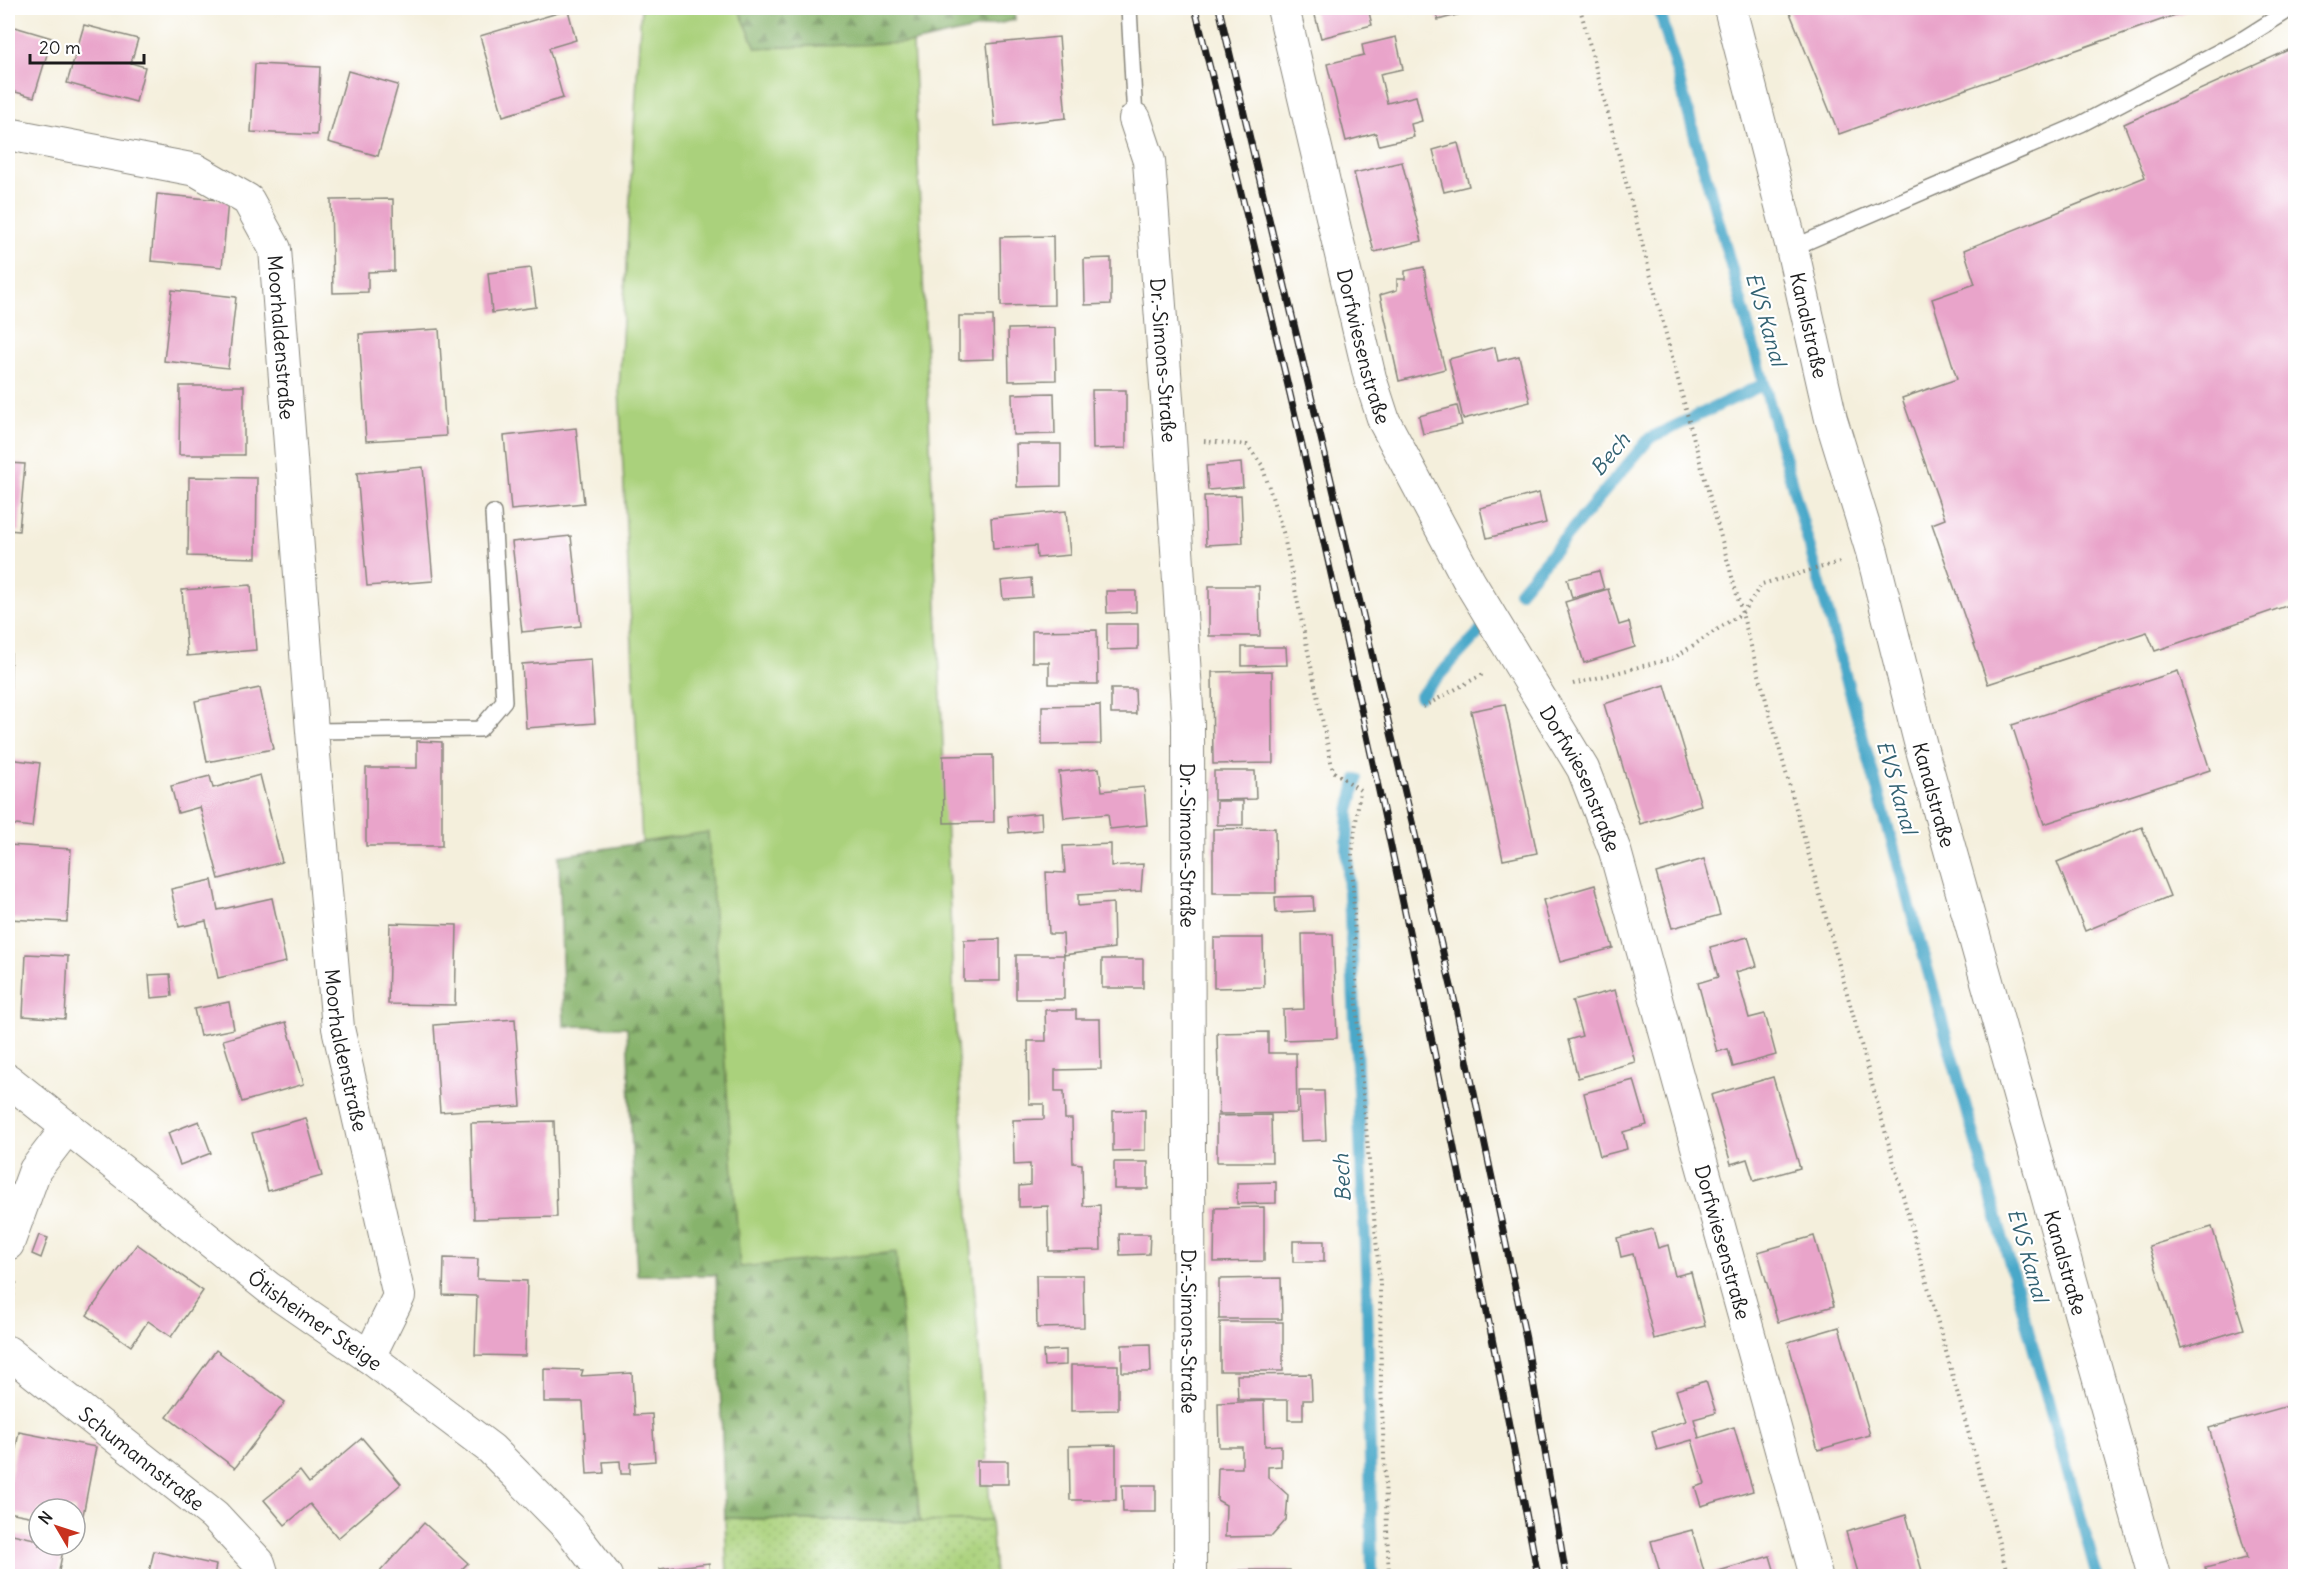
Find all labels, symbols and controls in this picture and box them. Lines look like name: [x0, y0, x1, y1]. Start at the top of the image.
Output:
scale bar: [30, 27, 144, 65]
text: 20 m: [39, 36, 81, 59]
street label: Moorhaldenstraße: [263, 254, 301, 421]
street label: Dorfwiesenstraße: [1332, 266, 1397, 427]
water label: EVS Kanal: [1740, 269, 1793, 372]
street label: Kanalstraße: [1785, 270, 1834, 381]
street label: Dr.-Simons-Straße: [1145, 277, 1183, 443]
water label: Bech: [1584, 426, 1636, 481]
street label: Dorfwiesenstraße: [1535, 701, 1626, 855]
water label: EVS Kanal: [1871, 737, 1924, 840]
street label: Kanalstraße: [1908, 739, 1961, 850]
street label: Dr.-Simons-Straße: [1176, 763, 1201, 928]
street label: Moorhaldenstraße: [320, 968, 374, 1134]
water label: Bech: [1327, 1153, 1357, 1203]
street label: Dorfwiesenstraße: [1690, 1162, 1757, 1322]
water label: EVS Kanal: [2002, 1205, 2055, 1308]
street label: Kanalstraße: [2039, 1207, 2093, 1318]
street label: Dr.-Simons-Straße: [1177, 1249, 1202, 1414]
street label: Ötisheimer Steige: [243, 1264, 388, 1375]
street label: Schumannstraße: [74, 1401, 210, 1516]
north arrow: [27, 1497, 87, 1557]
text: N: [34, 1507, 57, 1528]

